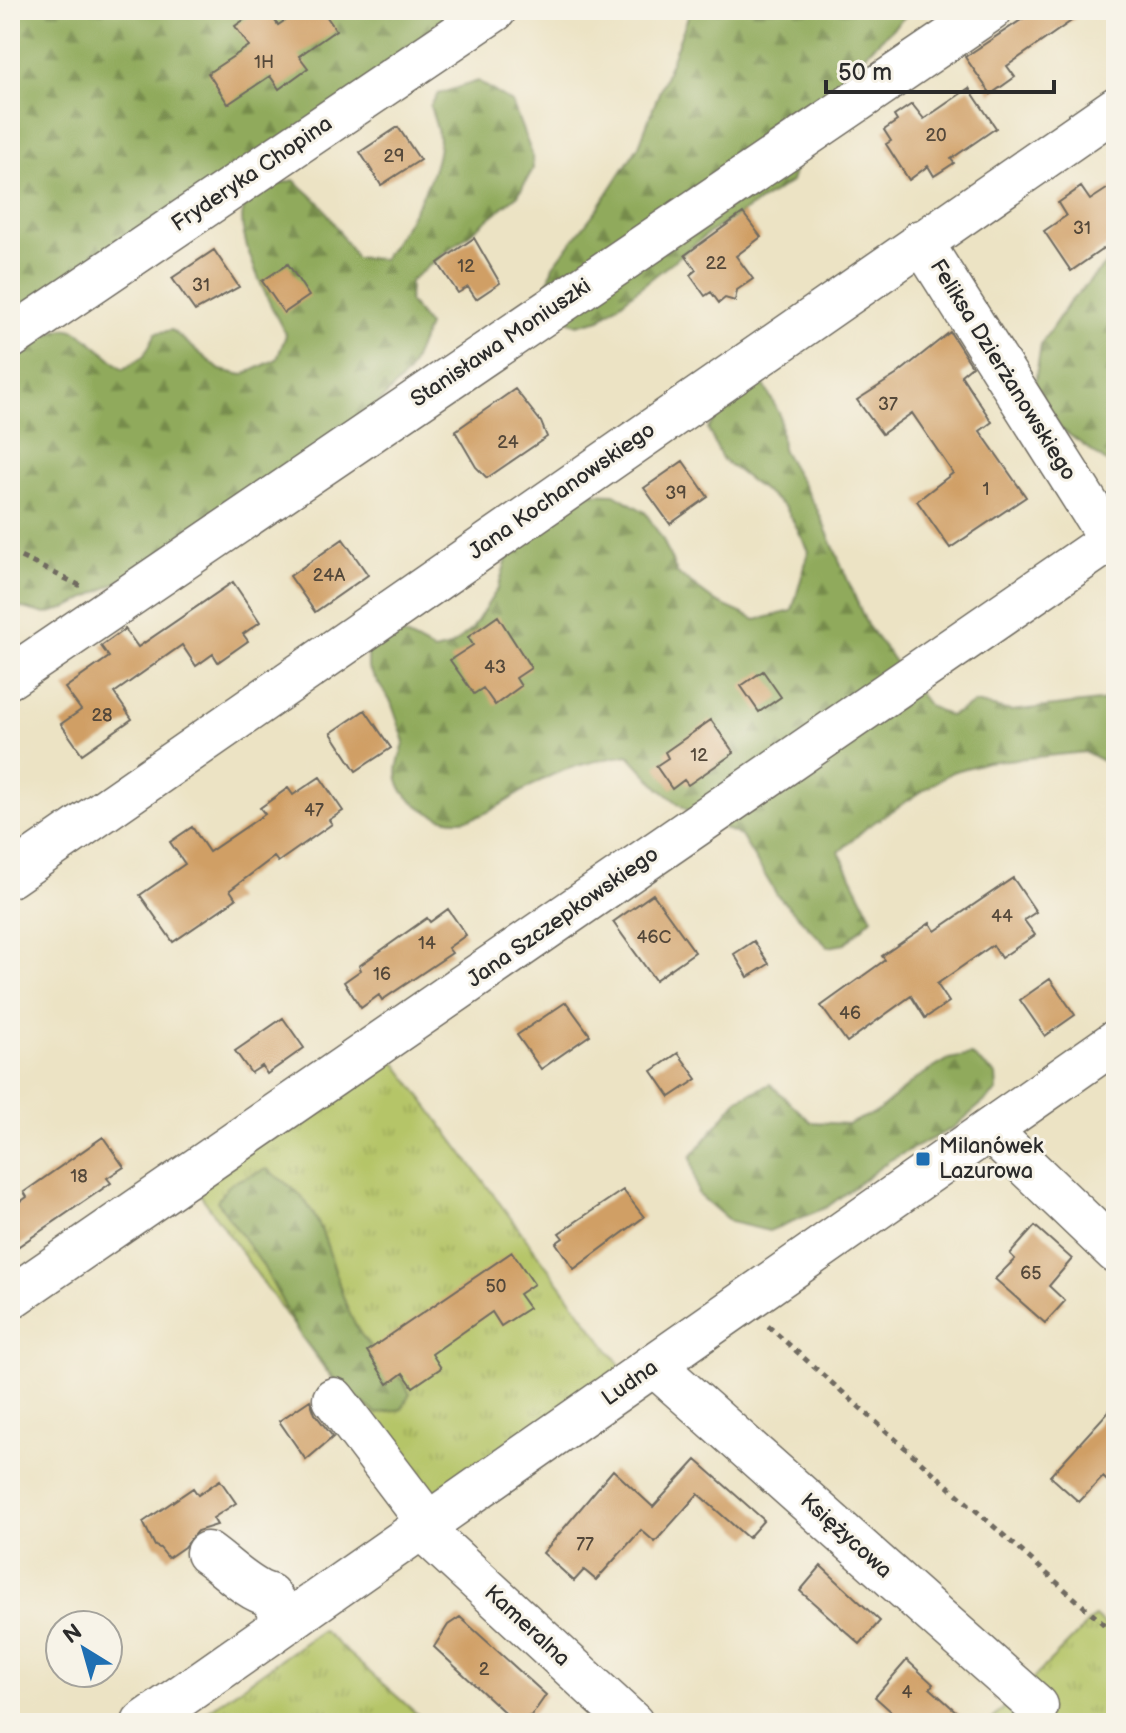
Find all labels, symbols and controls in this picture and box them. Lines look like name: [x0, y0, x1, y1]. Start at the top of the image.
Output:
scale bar: [826, 44, 1054, 94]
house number: 1H: [254, 52, 274, 73]
text: 50 m: [838, 58, 892, 87]
street label: Fryderyka Chopina: [167, 110, 337, 238]
house number: 20: [925, 125, 947, 146]
house number: 29: [383, 146, 405, 167]
house number: 31: [1073, 218, 1091, 239]
house number: 22: [705, 253, 727, 274]
street label: Feliksa Dzierżanowskiego: [924, 254, 1082, 486]
house number: 12: [457, 256, 475, 277]
street label: Stanisława Moniuszki: [406, 273, 596, 413]
house number: 31: [192, 275, 210, 296]
house number: 37: [878, 394, 898, 415]
street label: Jana Kochanowskiego: [463, 416, 661, 566]
house number: 24: [497, 432, 519, 453]
house number: 1: [983, 479, 989, 500]
house number: 39: [665, 483, 687, 504]
house number: 24A: [313, 565, 345, 586]
house number: 43: [484, 657, 506, 678]
house number: 28: [91, 705, 113, 726]
house number: 12: [690, 745, 708, 766]
house number: 47: [304, 800, 324, 821]
street label: Jana Szczepkowskiego: [462, 841, 664, 993]
house number: 44: [991, 906, 1013, 927]
house number: 46C: [637, 927, 672, 948]
house number: 14: [418, 933, 436, 954]
house number: 16: [373, 964, 391, 985]
house number: 46: [839, 1003, 861, 1024]
place label: Milanówek Lazurowa: [939, 1133, 1044, 1185]
marker: Milanówek Lazurowa: [914, 1150, 932, 1168]
house number: 18: [70, 1166, 88, 1187]
house number: 65: [1020, 1263, 1042, 1284]
house number: 50: [486, 1276, 506, 1297]
street label: Ludna: [597, 1354, 663, 1412]
street label: Księżycowa: [794, 1488, 898, 1584]
house number: 77: [576, 1534, 594, 1555]
street label: Kameralna: [479, 1580, 575, 1672]
north arrow: [44, 1609, 124, 1689]
text: N: [58, 1618, 88, 1650]
house number: 2: [479, 1659, 490, 1680]
house number: 4: [902, 1682, 913, 1703]

